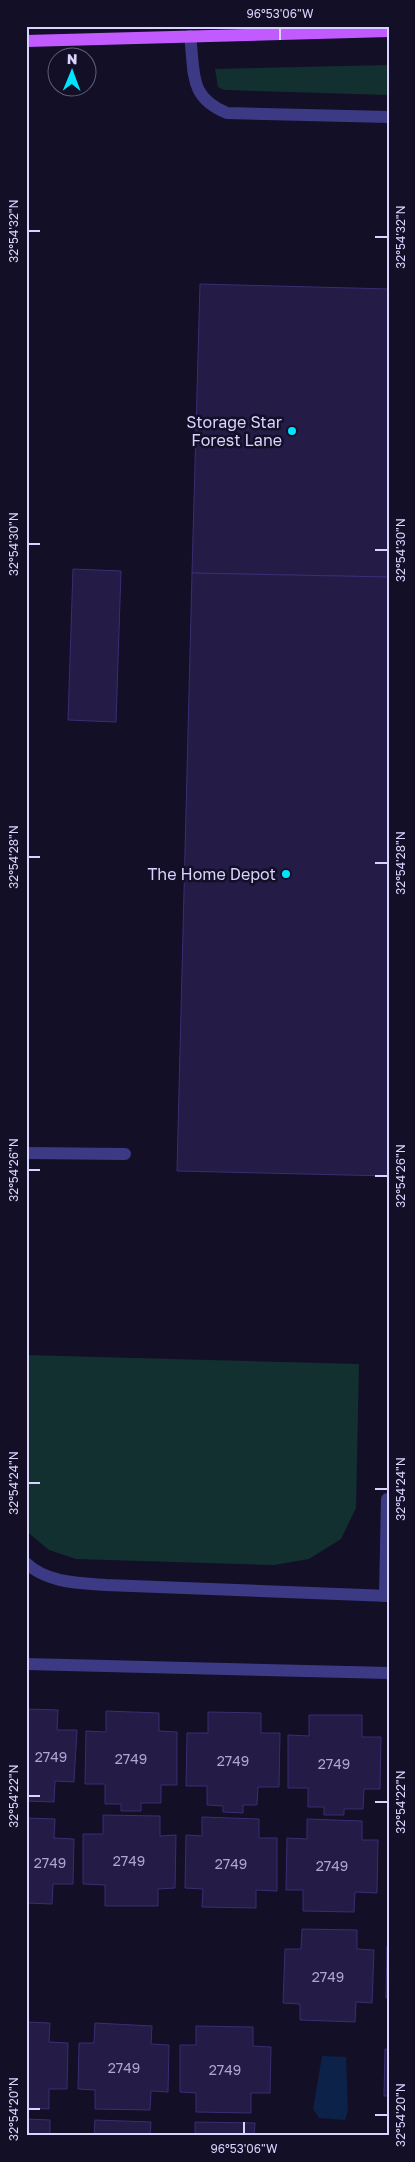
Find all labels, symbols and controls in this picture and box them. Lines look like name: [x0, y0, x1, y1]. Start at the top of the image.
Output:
text: 96°53'06"W: [247, 6, 314, 21]
north arrow: [48, 48, 98, 98]
text: N: [67, 50, 78, 67]
text: 32°54'32"N: [6, 199, 21, 263]
text: 32°54'32"N: [393, 205, 408, 269]
place label: Storage Star Forest Lane: [186, 412, 282, 450]
marker: Storage Star Forest Lane: [286, 425, 298, 437]
text: 32°54'30"N: [6, 512, 21, 576]
text: 32°54'30"N: [393, 518, 408, 582]
text: 32°54'28"N: [6, 825, 21, 889]
text: 32°54'28"N: [393, 831, 408, 895]
place label: The Home Depot: [147, 864, 276, 884]
marker: The Home Depot: [280, 868, 292, 880]
text: 32°54'26"N: [6, 1138, 21, 1202]
text: 32°54'26"N: [393, 1144, 408, 1208]
text: 32°54'24"N: [6, 1451, 21, 1515]
text: 32°54'24"N: [393, 1457, 408, 1521]
house number: 2749: [35, 1748, 67, 1765]
house number: 2749: [115, 1750, 147, 1767]
house number: 2749: [217, 1752, 249, 1769]
house number: 2749: [318, 1755, 350, 1772]
text: 32°54'22"N: [6, 1764, 21, 1828]
text: 32°54'22"N: [393, 1770, 408, 1834]
house number: 2749: [113, 1852, 145, 1869]
house number: 2749: [34, 1854, 66, 1871]
house number: 2749: [215, 1855, 247, 1872]
house number: 2749: [316, 1857, 348, 1874]
house number: 2749: [312, 1968, 344, 1985]
house number: 2749: [108, 2059, 140, 2076]
house number: 2749: [209, 2061, 241, 2078]
text: 32°54'20"N: [6, 2077, 21, 2141]
text: 32°54'20"N: [393, 2083, 408, 2147]
text: 96°53'06"W: [211, 2141, 278, 2156]

